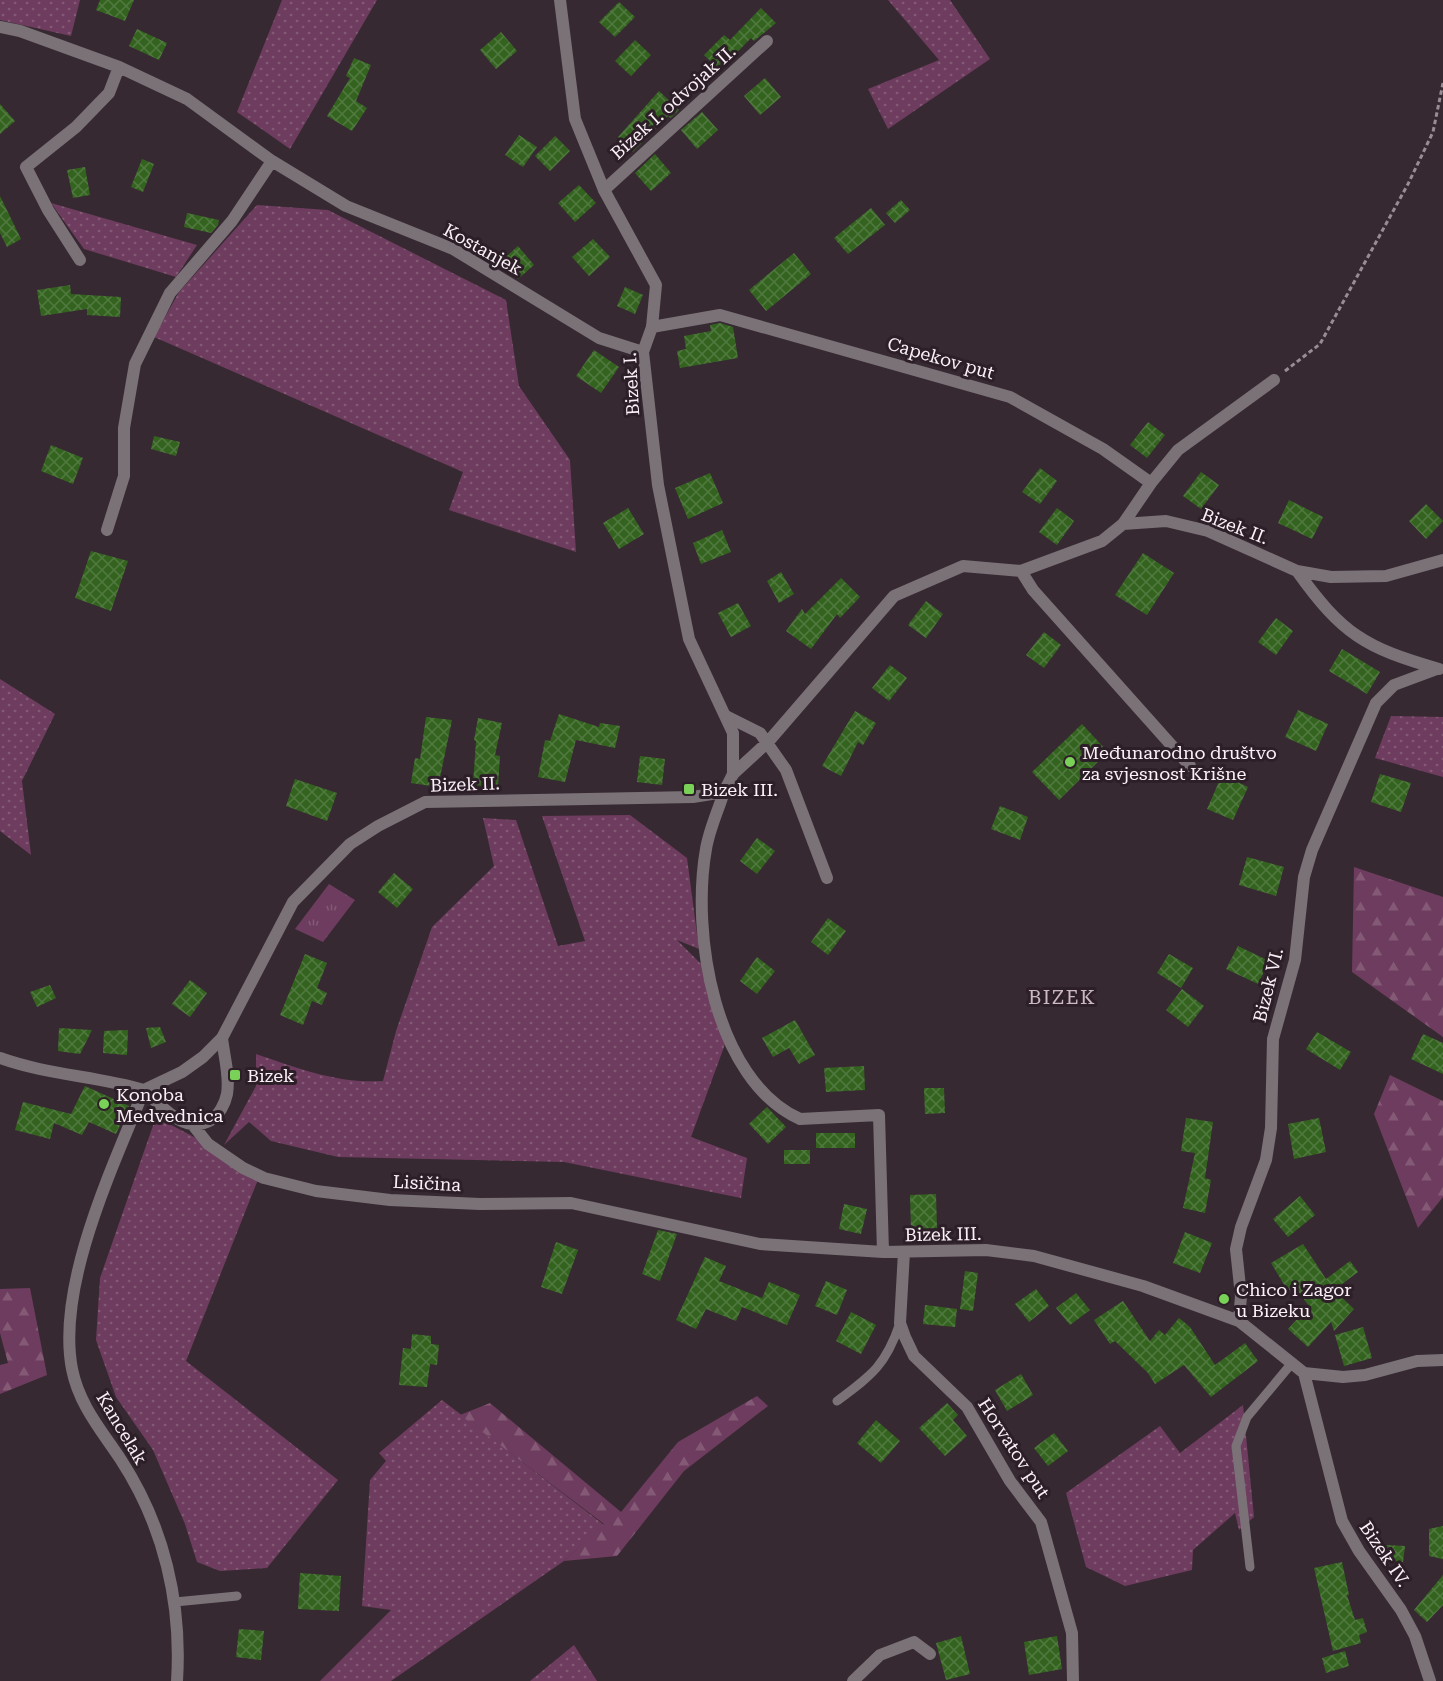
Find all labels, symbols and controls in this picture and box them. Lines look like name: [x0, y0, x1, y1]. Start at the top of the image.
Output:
street label: Bizek I. odvojak II.: [606, 40, 740, 164]
street label: Kostanjek: [440, 219, 526, 279]
street label: Capekov put: [885, 333, 997, 383]
street label: Bizek I.: [619, 352, 643, 416]
street label: Bizek II.: [1199, 504, 1271, 548]
place label: Međunarodno društvo za svjesnost Krišne: [1082, 742, 1277, 784]
marker: Međunarodno društvo za svjesnost Krišne: [1063, 755, 1077, 769]
street label: Bizek II.: [430, 772, 500, 796]
place label: Bizek III.: [701, 779, 778, 800]
marker: Bizek III.: [682, 782, 696, 796]
street label: Bizek VI.: [1249, 946, 1287, 1024]
district label: BIZEK: [1028, 985, 1096, 1009]
place label: Bizek: [247, 1065, 294, 1086]
marker: Bizek: [228, 1068, 242, 1082]
place label: Konoba Medvednica: [116, 1084, 223, 1126]
marker: Konoba Medvednica: [97, 1097, 111, 1111]
street label: Lisičina: [392, 1171, 462, 1195]
street label: Bizek III.: [904, 1223, 982, 1245]
place label: Chico i Zagor u Bizeku: [1236, 1279, 1352, 1321]
marker: Chico i Zagor u Bizeku: [1217, 1292, 1231, 1306]
street label: Kancelak: [92, 1388, 152, 1468]
street label: Horvatov put: [974, 1394, 1054, 1502]
street label: Bizek IV.: [1356, 1517, 1414, 1591]

